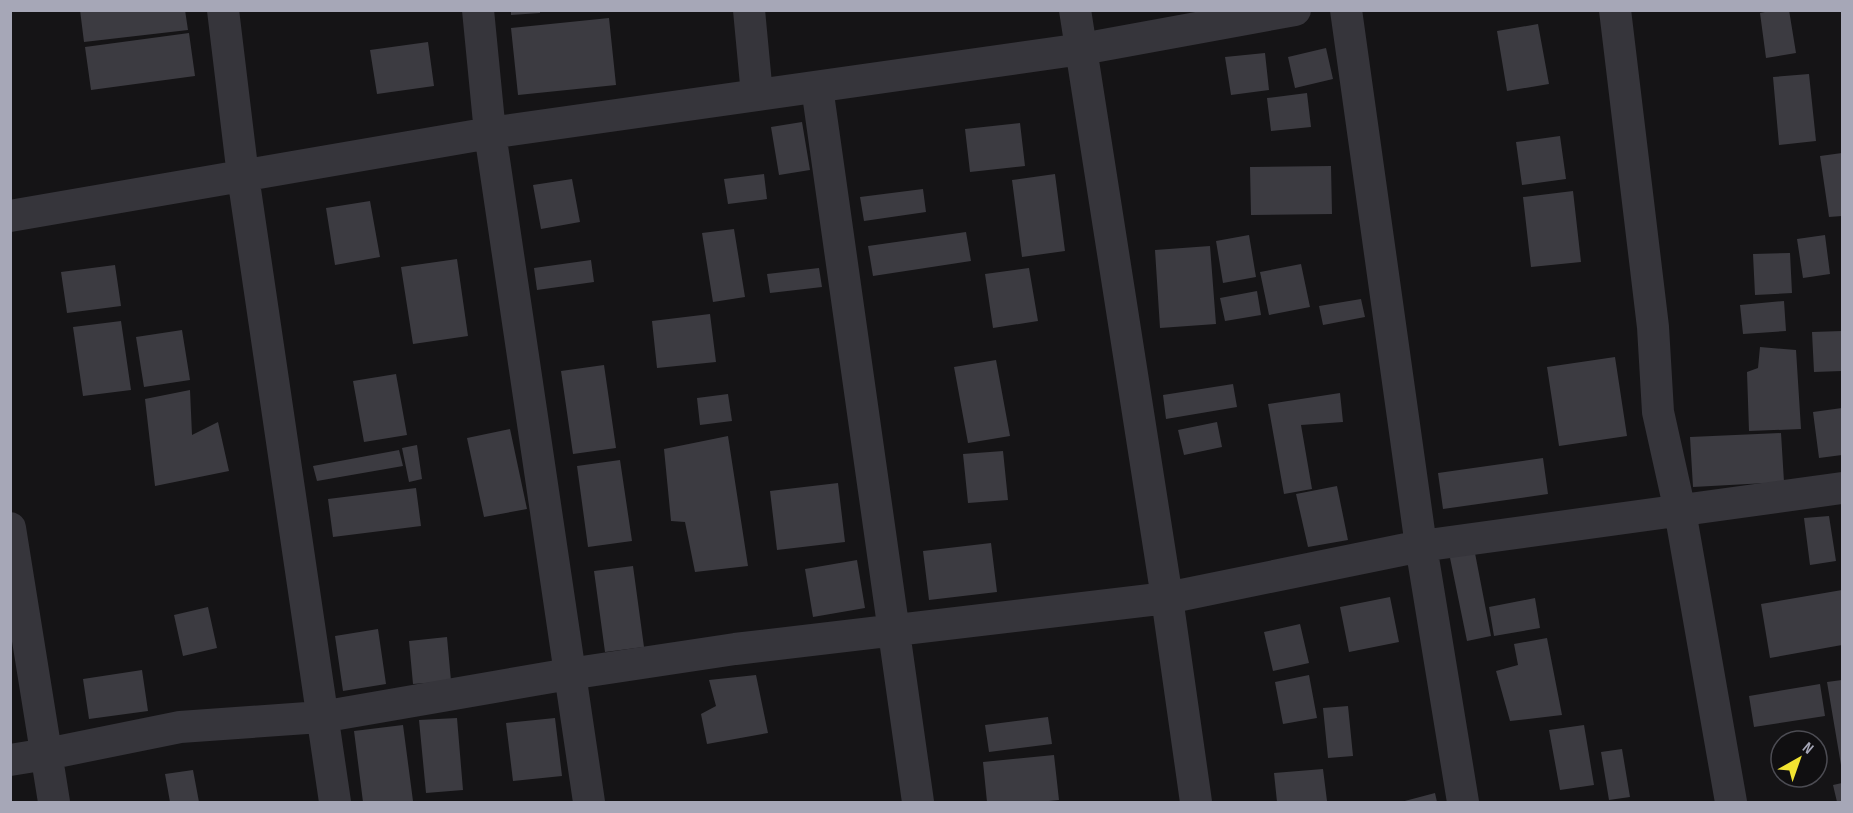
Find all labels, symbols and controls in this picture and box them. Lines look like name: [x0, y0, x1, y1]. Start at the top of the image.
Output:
north arrow: [1769, 729, 1829, 789]
text: N: [1798, 739, 1817, 759]

